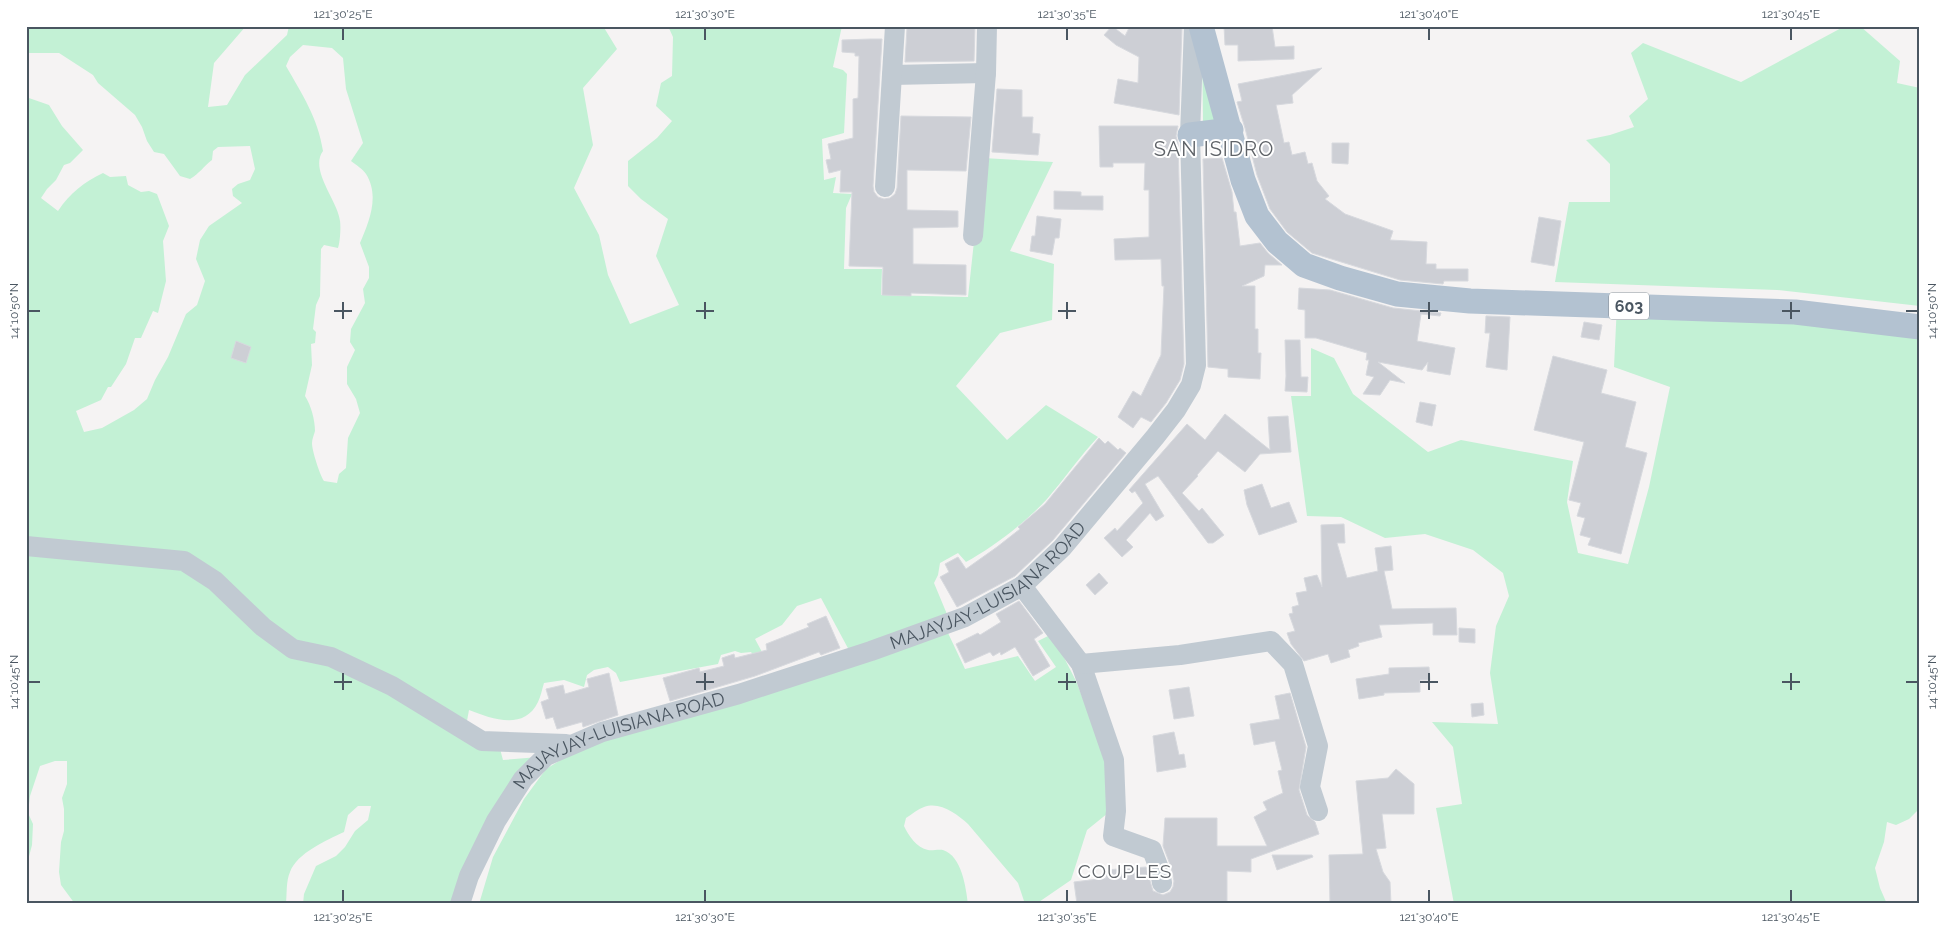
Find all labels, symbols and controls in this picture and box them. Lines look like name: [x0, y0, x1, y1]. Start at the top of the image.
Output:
text: 121°30'25"E: [314, 7, 372, 21]
text: 121°30'30"E: [675, 7, 735, 21]
text: 121°30'35"E: [1038, 7, 1097, 21]
text: 121°30'40"E: [1399, 7, 1459, 21]
text: 121°30'45"E: [1762, 7, 1820, 21]
district label: SAN ISIDRO: [1154, 137, 1274, 161]
text: 14°10'50"N: [7, 283, 21, 339]
text: 14°10'50"N: [1925, 283, 1939, 339]
road number: 603: [1609, 292, 1649, 320]
street label: MAJAYJAY-LUISIANA ROAD: [887, 517, 1090, 653]
text: 14°10'45"N: [7, 655, 21, 709]
text: 14°10'45"N: [1925, 655, 1939, 709]
street label: MAJAYJAY-LUISIANA ROAD: [509, 687, 727, 792]
district label: COUPLES: [1078, 860, 1172, 882]
text: 121°30'25"E: [314, 910, 372, 924]
text: 121°30'30"E: [675, 910, 735, 924]
text: 121°30'35"E: [1038, 910, 1097, 924]
text: 121°30'40"E: [1399, 910, 1459, 924]
text: 121°30'45"E: [1762, 910, 1820, 924]

